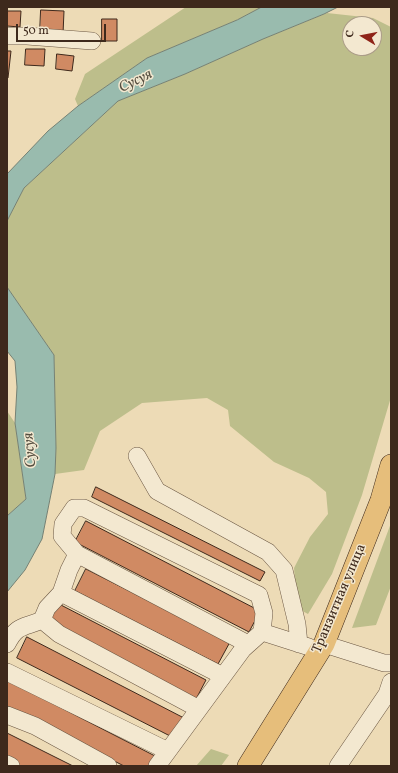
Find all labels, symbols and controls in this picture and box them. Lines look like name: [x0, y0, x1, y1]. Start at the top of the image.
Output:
scale bar: [18, 16, 108, 42]
north arrow: [342, 16, 382, 56]
text: 50 m: [23, 23, 49, 39]
text: С: [343, 29, 359, 39]
water label: Сусуя: [116, 66, 156, 98]
water label: Сусуя: [21, 432, 41, 468]
street label: Транзитная улица: [309, 542, 371, 656]

